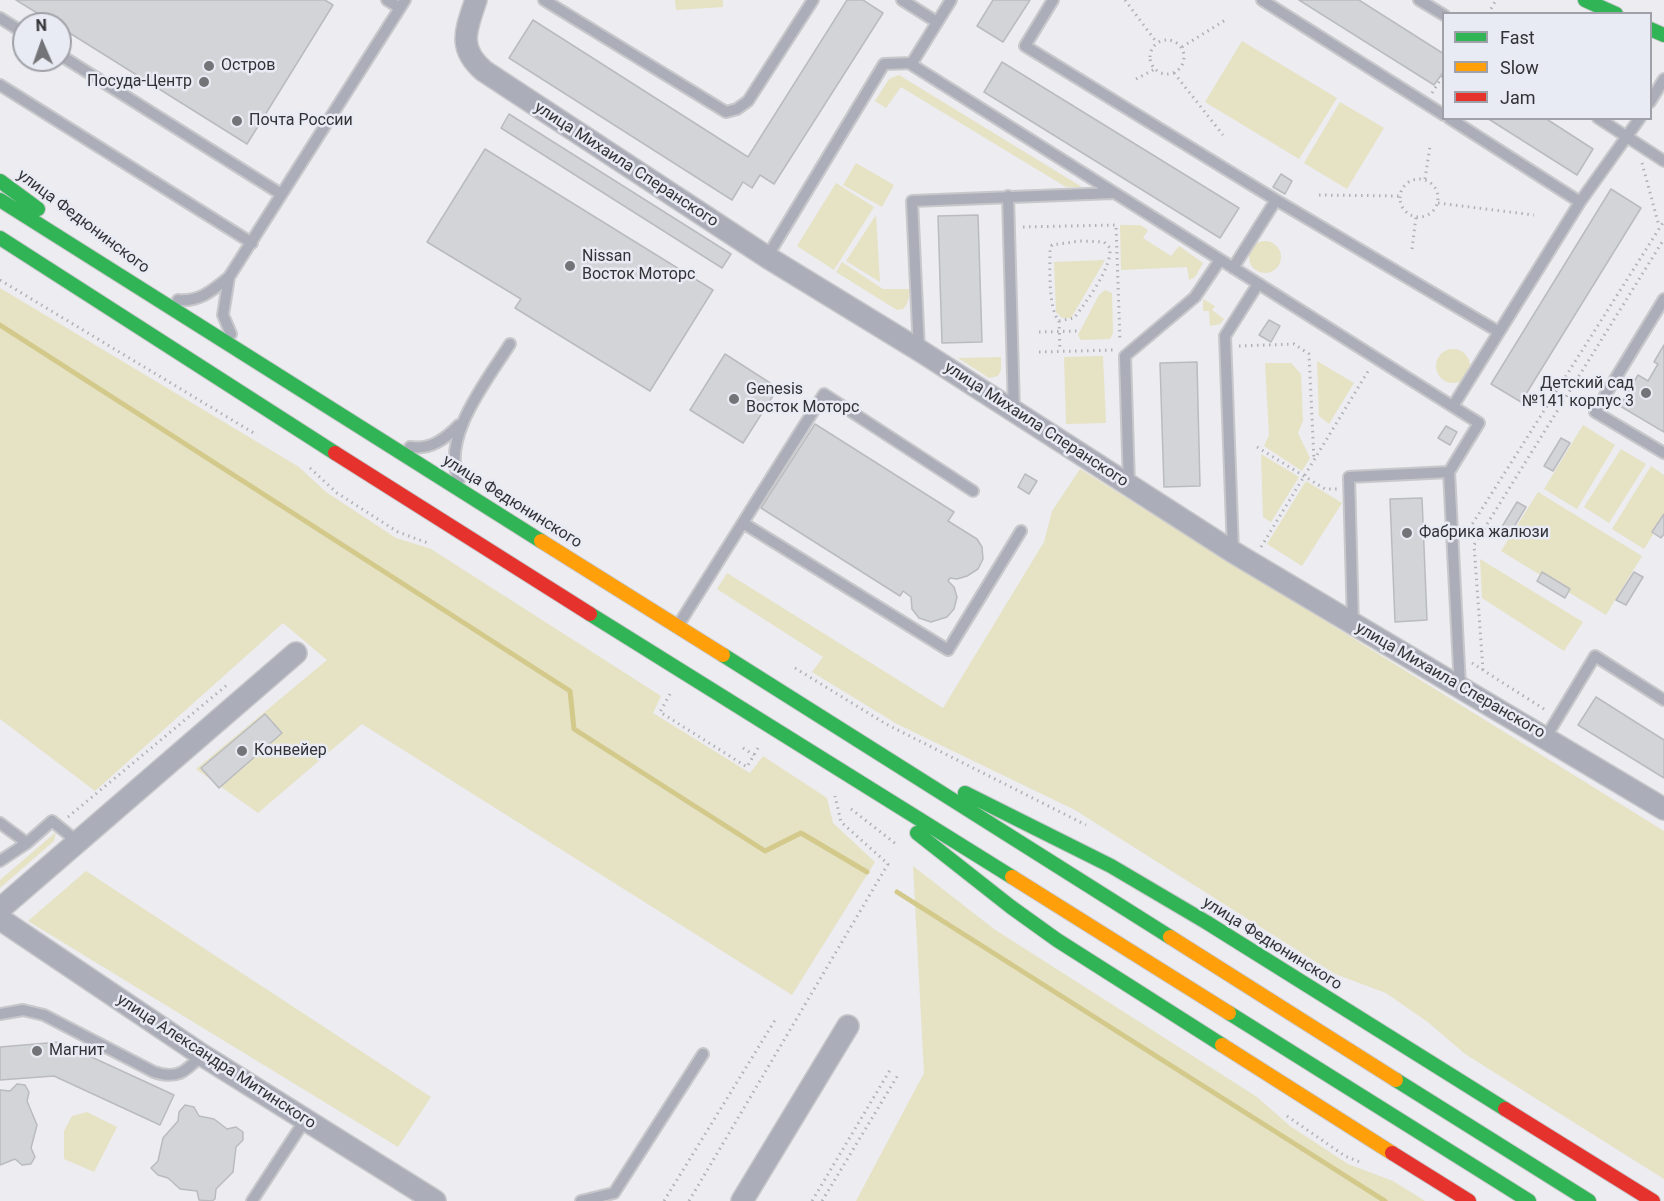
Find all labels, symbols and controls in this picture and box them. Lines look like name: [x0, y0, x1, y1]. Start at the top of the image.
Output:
north arrow: [12, 12, 72, 72]
legend: [1442, 12, 1652, 120]
text: N: [35, 16, 47, 35]
text: Fast: [1500, 27, 1535, 48]
place label: Остров: [221, 56, 275, 76]
text: Slow: [1500, 57, 1539, 78]
marker: Остров: [202, 59, 216, 73]
place label: Посуда-Центр: [87, 72, 192, 92]
marker: Посуда-Центр: [197, 75, 211, 89]
text: Jam: [1500, 87, 1536, 108]
street label: улица Михаила Сперанского: [530, 98, 722, 232]
place label: Почта России: [249, 111, 353, 131]
marker: Почта России: [230, 114, 244, 128]
street label: улица Федюнинского: [13, 166, 153, 278]
place label: Nissan Восток Моторс: [582, 247, 695, 285]
marker: Nissan Восток Моторс: [563, 259, 577, 273]
street label: улица Михаила Сперанского: [940, 358, 1132, 492]
place label: Детский сад №141 корпус 3: [1522, 374, 1634, 412]
place label: Genesis Восток Моторс: [746, 380, 859, 418]
marker: Детский сад №141 корпус 3: [1639, 386, 1653, 400]
marker: Genesis Восток Моторс: [727, 392, 741, 406]
street label: улица Федюнинского: [439, 451, 585, 553]
place label: Фабрика жалюзи: [1419, 523, 1549, 543]
marker: Фабрика жалюзи: [1400, 526, 1414, 540]
street label: улица Михаила Сперанского: [1352, 619, 1548, 743]
place label: Конвейер: [254, 741, 327, 761]
marker: Конвейер: [235, 744, 249, 758]
street label: улица Федюнинского: [1199, 893, 1345, 995]
street label: улица Александра Митинского: [113, 990, 319, 1134]
place label: Магнит: [49, 1041, 105, 1061]
marker: Магнит: [30, 1044, 44, 1058]

